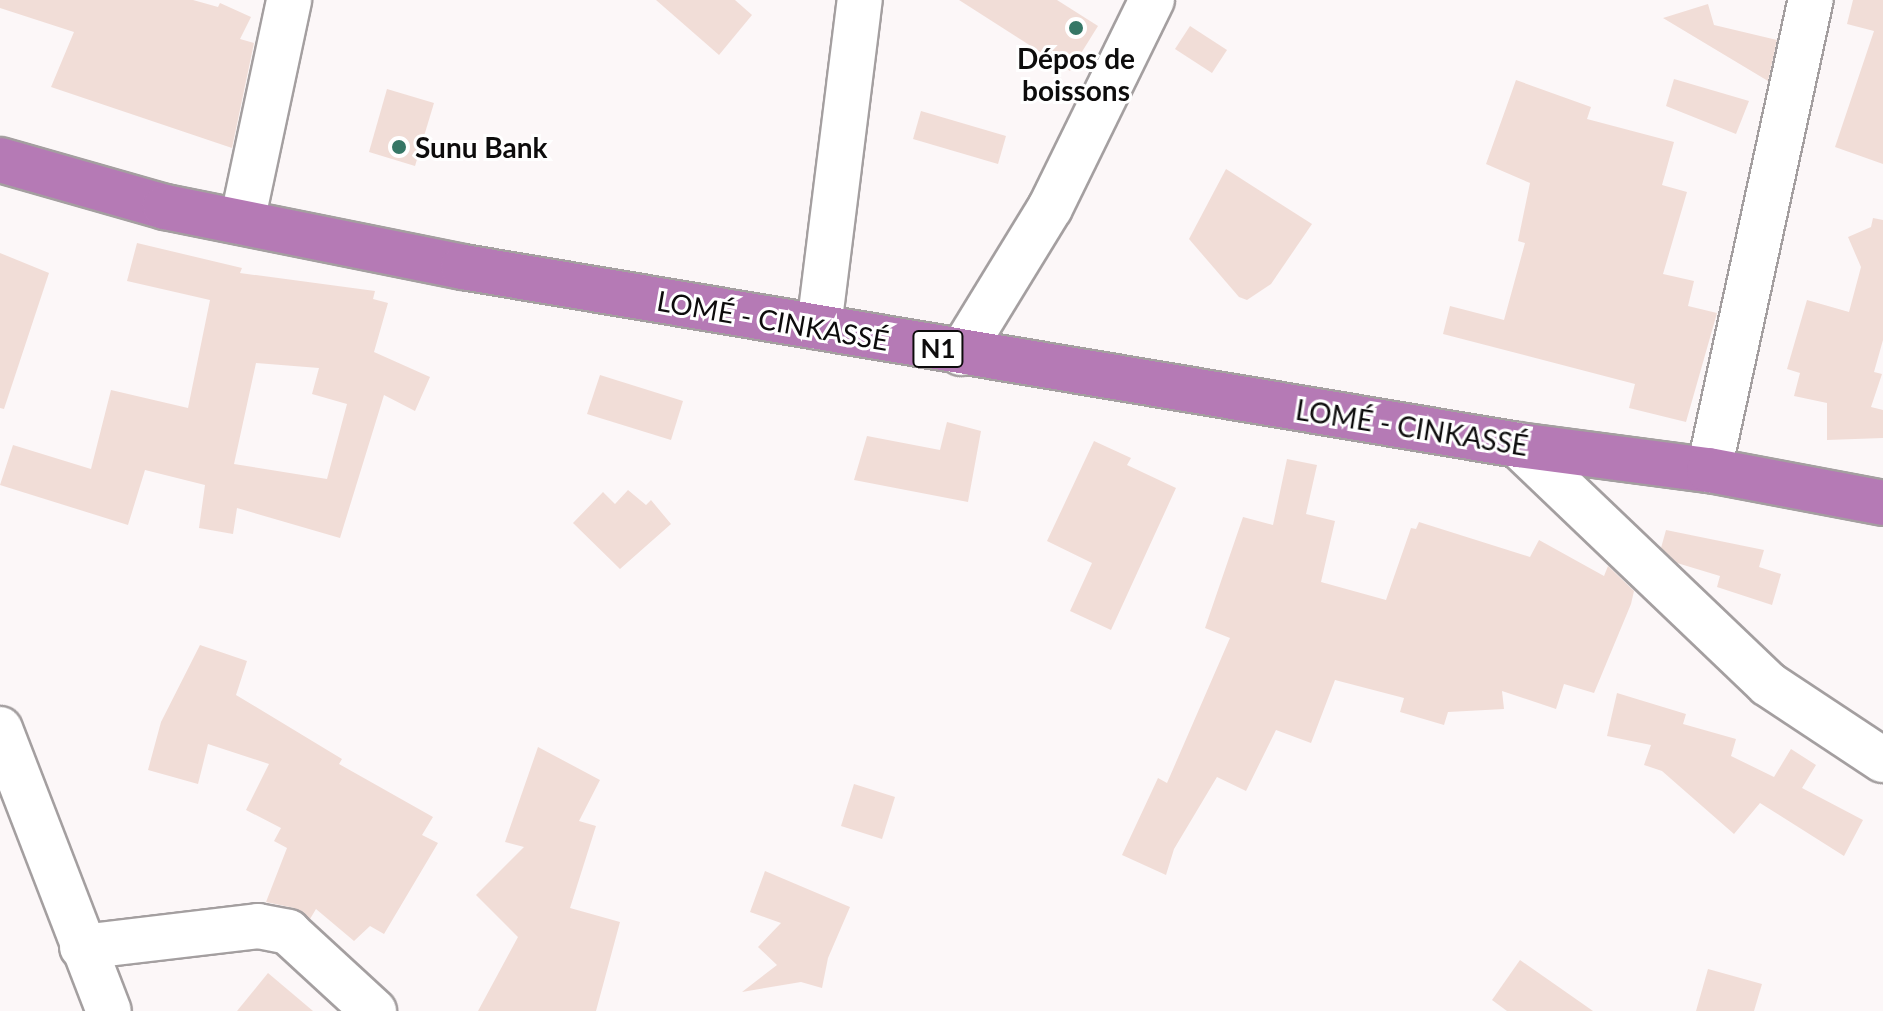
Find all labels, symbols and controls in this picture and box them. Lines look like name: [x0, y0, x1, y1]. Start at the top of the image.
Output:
marker: Dépos de boissons: [1067, 19, 1085, 37]
place label: Dépos de boissons: [1017, 41, 1135, 107]
place label: Sunu Bank: [415, 130, 547, 164]
marker: Sunu Bank: [390, 138, 408, 156]
street label: LOMÉ - CINKASSÉ: [654, 283, 892, 357]
road number: N1: [912, 327, 964, 371]
street label: LOMÉ - CINKASSÉ: [1293, 392, 1531, 462]

